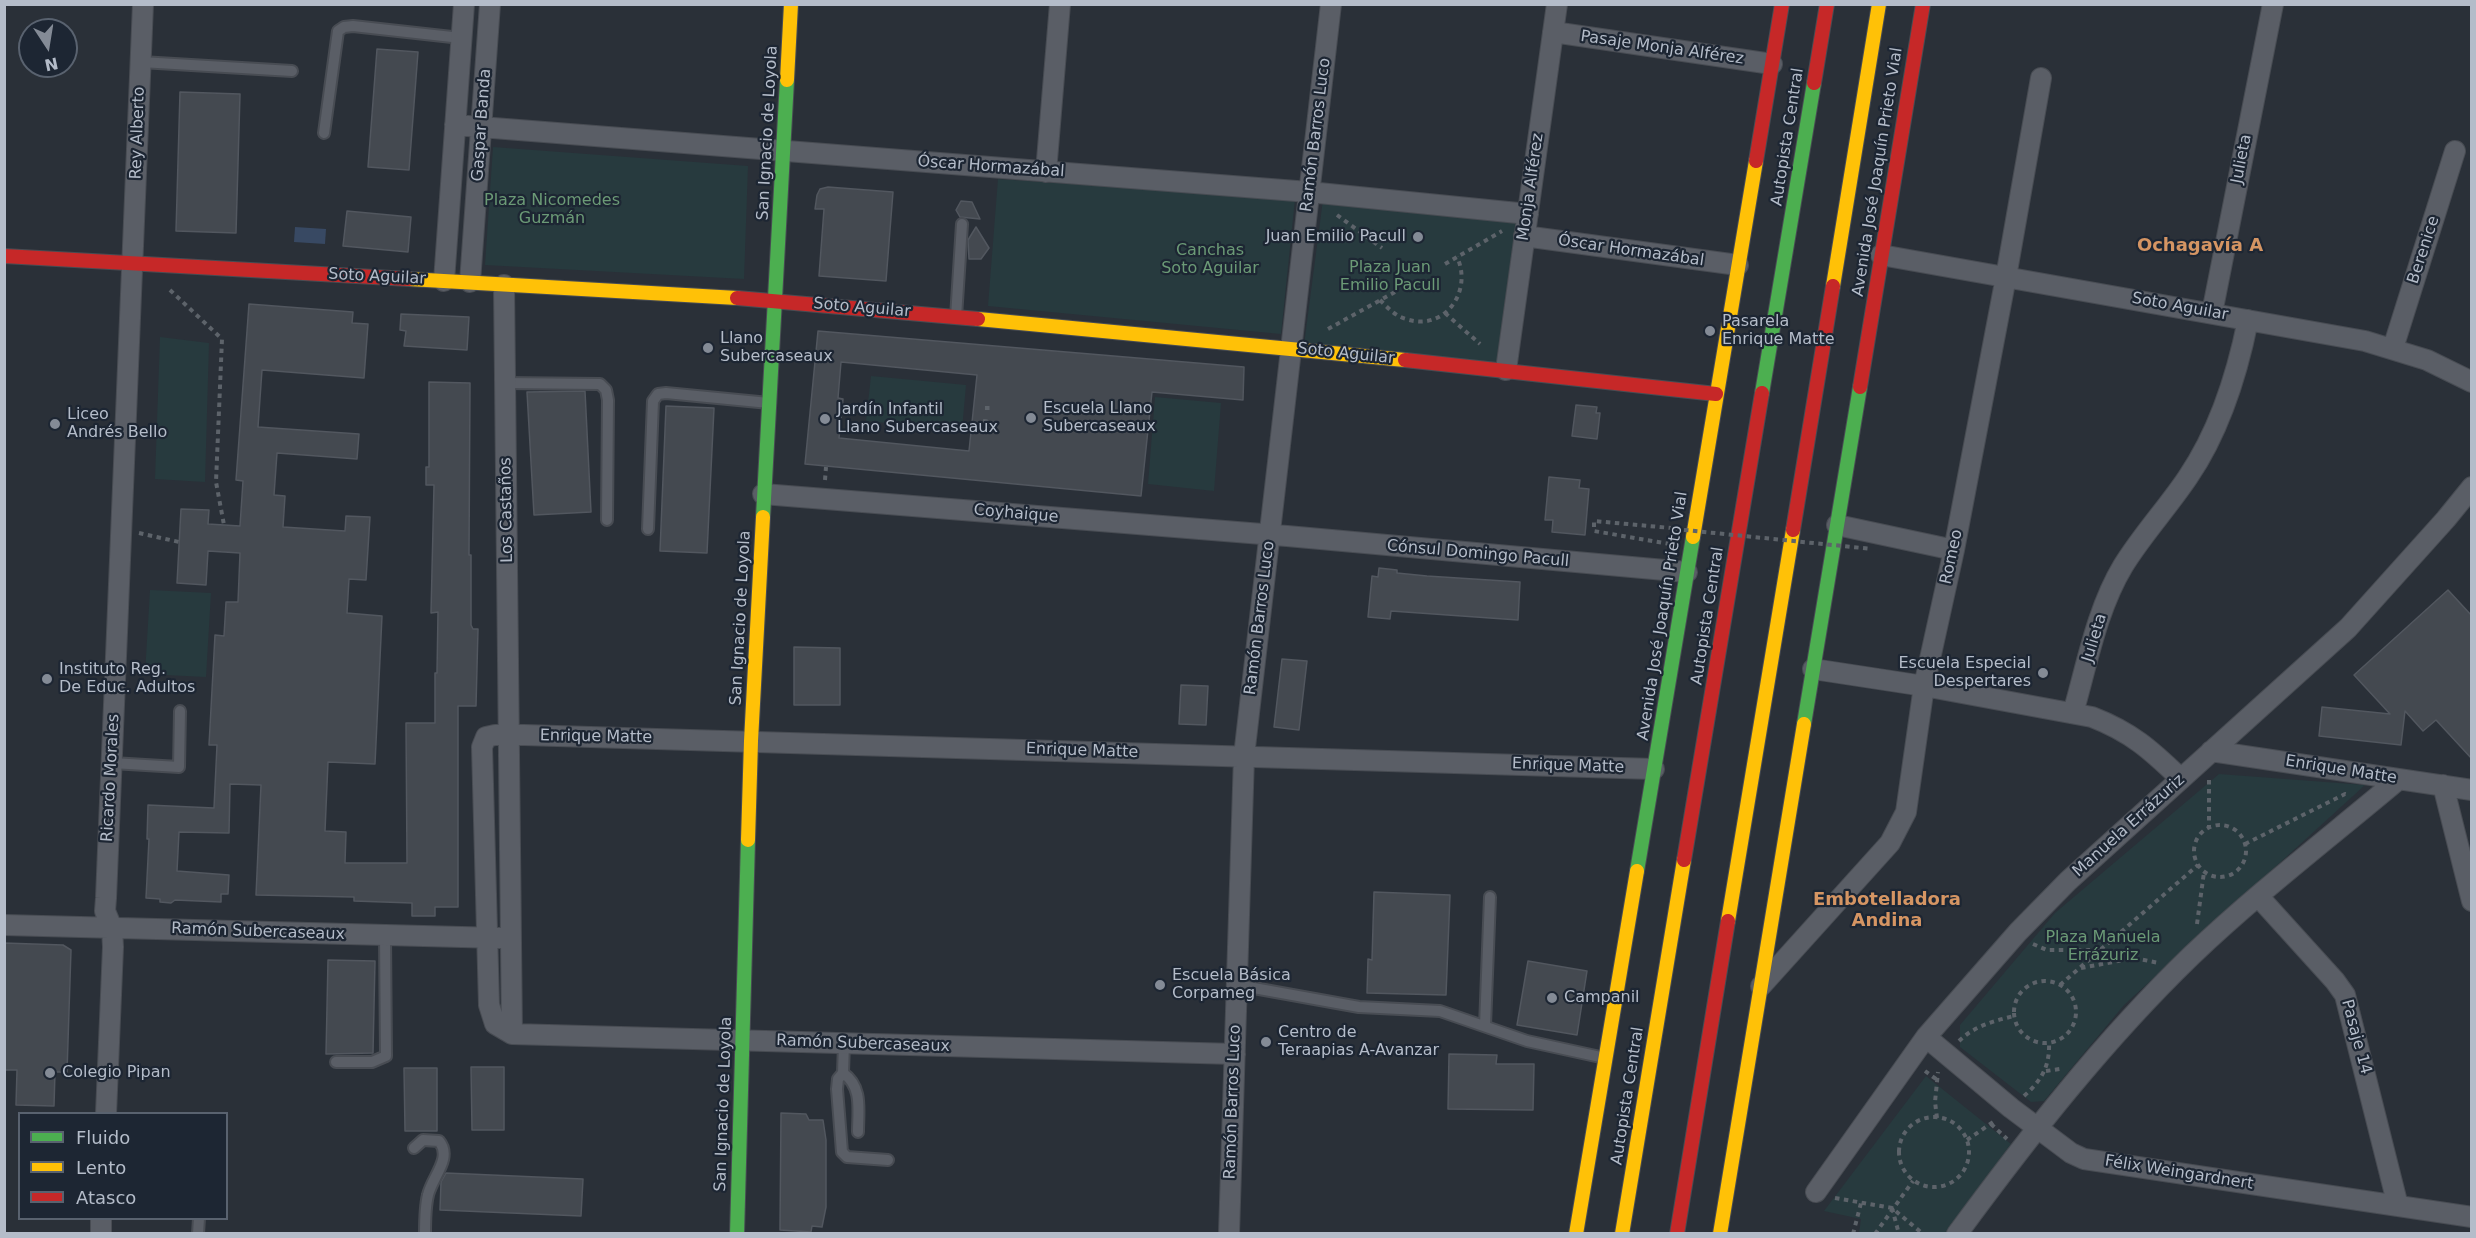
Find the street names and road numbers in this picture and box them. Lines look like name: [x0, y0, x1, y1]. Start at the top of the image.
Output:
street label: Pasaje Monja Alférez: [1579, 27, 1745, 69]
street label: San Ignacio de Loyola: [754, 45, 782, 221]
street label: Avenida José Joaquín Prieto Vial: [1849, 46, 1907, 298]
street label: Ramón Barros Luco: [1297, 57, 1335, 213]
street label: Autopista Central: [1768, 67, 1808, 207]
street label: Gaspar Banda: [468, 68, 496, 182]
street label: Rey Alberto: [127, 86, 149, 180]
street label: Monja Alférez: [1514, 132, 1548, 242]
street label: Julieta: [2228, 133, 2256, 185]
street label: Óscar Hormazábal: [917, 152, 1065, 182]
street label: Berenice: [2404, 214, 2444, 286]
street label: Óscar Hormazábal: [1557, 231, 1705, 271]
street label: Soto Aguilar: [328, 265, 426, 289]
street label: Soto Aguilar: [2130, 289, 2230, 325]
street label: Soto Aguilar: [813, 294, 911, 322]
street label: Soto Aguilar: [1296, 339, 1396, 369]
street label: Los Castaños: [496, 457, 518, 563]
street label: Avenida José Joaquín Prieto Vial: [1634, 490, 1692, 742]
street label: Coyhaique: [973, 501, 1059, 527]
street label: Romeo: [1937, 528, 1967, 586]
street label: San Ignacio de Loyola: [727, 530, 755, 706]
street label: Cónsul Domingo Pacull: [1386, 536, 1570, 572]
street label: Ramón Barros Luco: [1241, 540, 1279, 696]
street label: Autopista Central: [1688, 546, 1728, 686]
street label: Julieta: [2079, 611, 2111, 665]
street label: Ricardo Morales: [98, 714, 124, 842]
street label: Enrique Matte: [540, 726, 652, 748]
street label: Enrique Matte: [1025, 739, 1139, 763]
street label: Enrique Matte: [2284, 752, 2398, 788]
street label: Enrique Matte: [1511, 754, 1625, 778]
street label: Manuela Errázuriz: [2069, 771, 2189, 881]
street label: Ramón Subercaseaux: [171, 919, 345, 945]
street label: Pasaje 14: [2337, 998, 2375, 1076]
street label: San Ignacio de Loyola: [711, 1016, 737, 1192]
street label: Ramón Barros Luco: [1221, 1024, 1245, 1180]
street label: Autopista Central: [1608, 1026, 1648, 1166]
street label: Ramón Subercaseaux: [776, 1031, 950, 1057]
street label: Félix Weingardnert: [2103, 1152, 2255, 1194]

